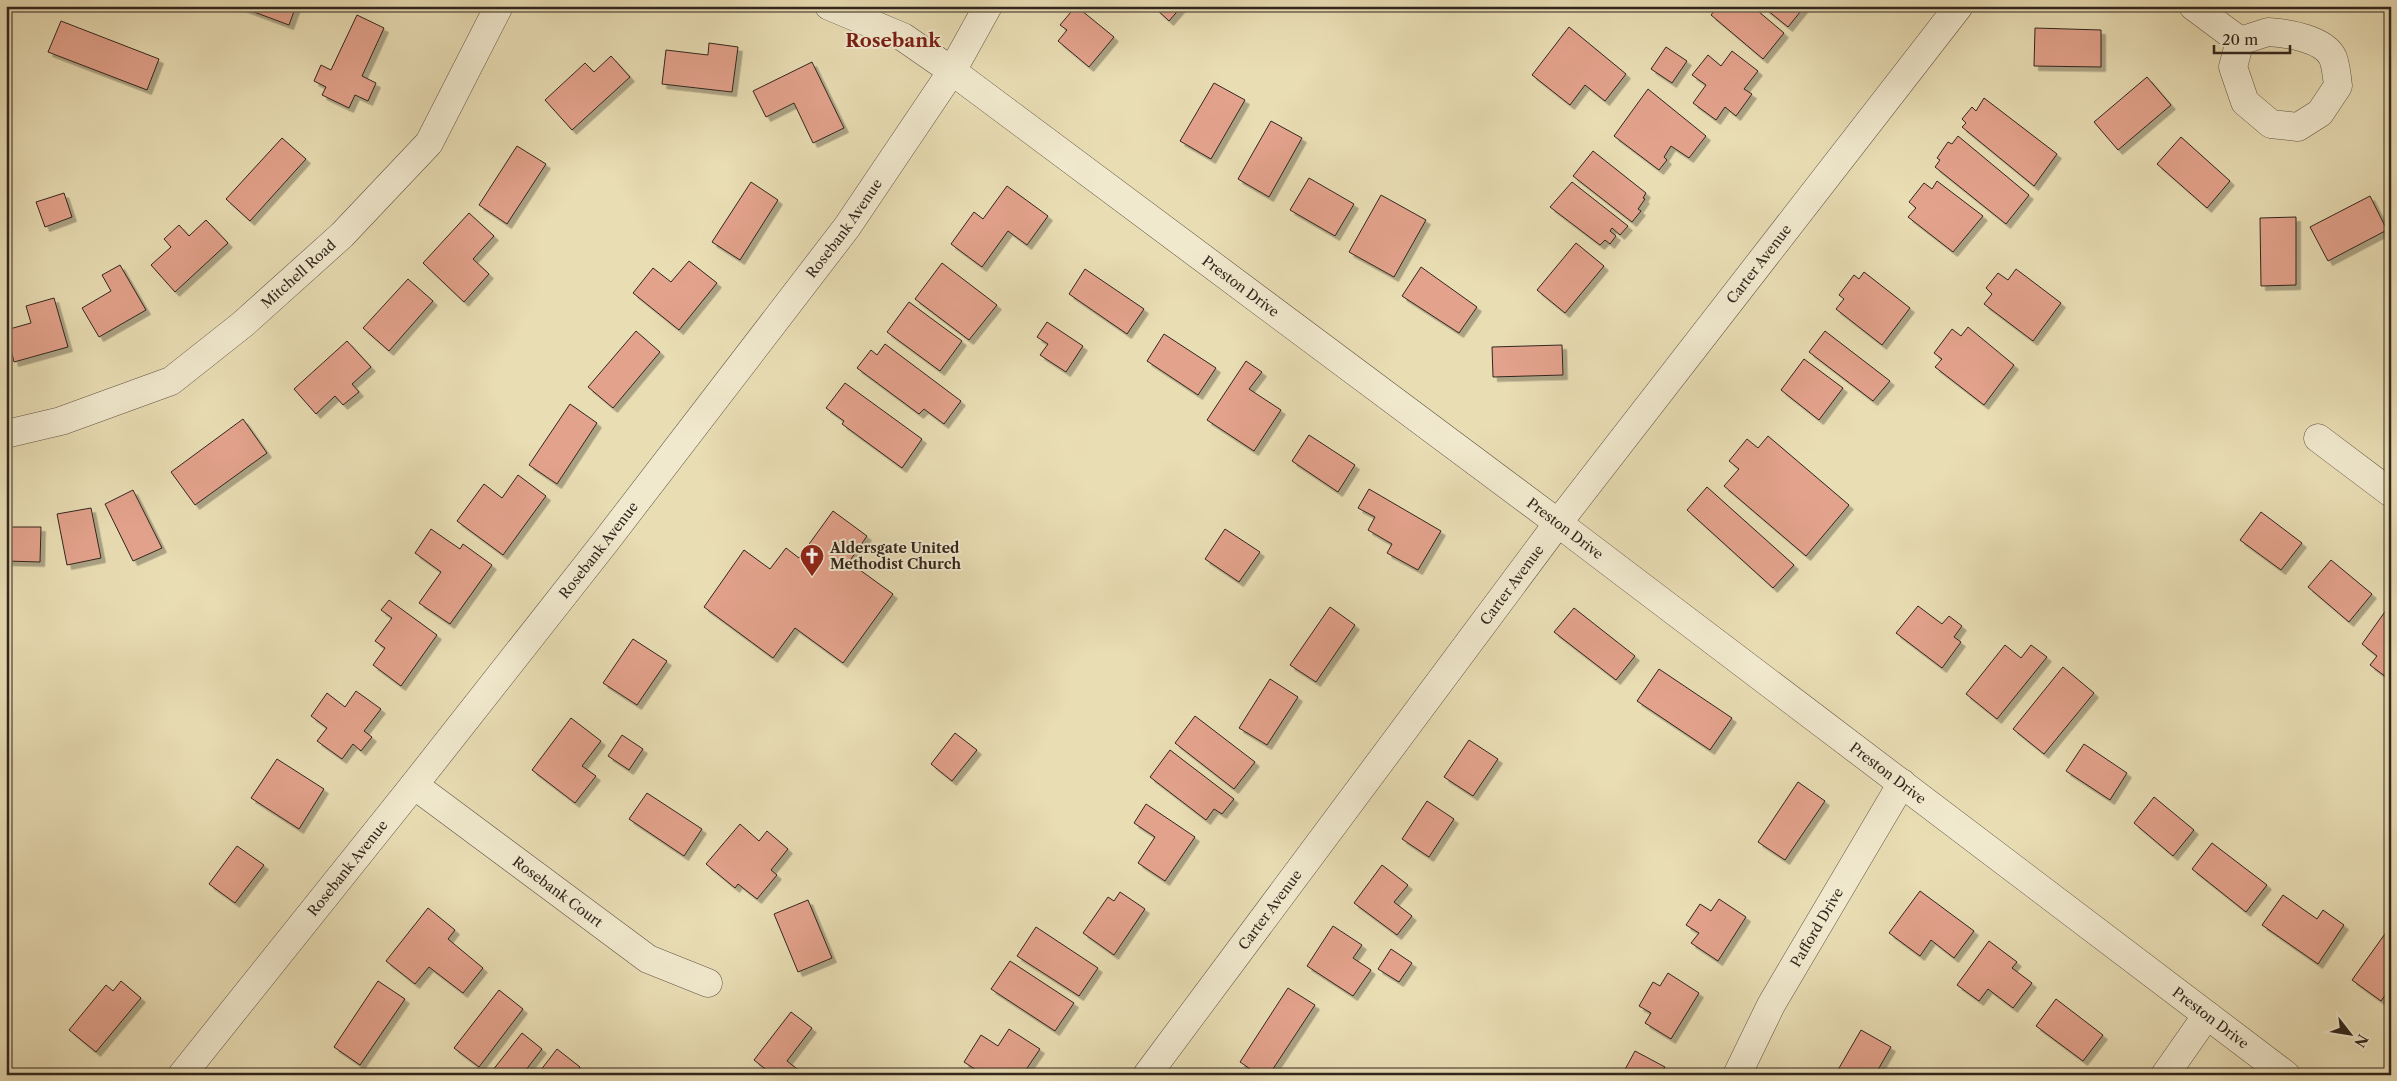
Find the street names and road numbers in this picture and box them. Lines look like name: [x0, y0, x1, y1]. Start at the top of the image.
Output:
street label: Rosebank Avenue: [802, 175, 886, 281]
street label: Carter Avenue: [1723, 221, 1795, 307]
street label: Mitchell Road: [257, 236, 340, 312]
street label: Preston Drive: [1199, 252, 1283, 321]
street label: Preston Drive: [1523, 494, 1607, 563]
street label: Rosebank Avenue: [555, 498, 642, 602]
street label: Carter Avenue: [1476, 541, 1548, 629]
street label: Preston Drive: [1846, 738, 1930, 808]
street label: Rosebank Avenue: [304, 816, 392, 920]
street label: Rosebank Court: [509, 852, 606, 931]
street label: Carter Avenue: [1234, 866, 1306, 953]
street label: Pafford Drive: [1786, 884, 1847, 970]
street label: Preston Drive: [2169, 983, 2253, 1053]

